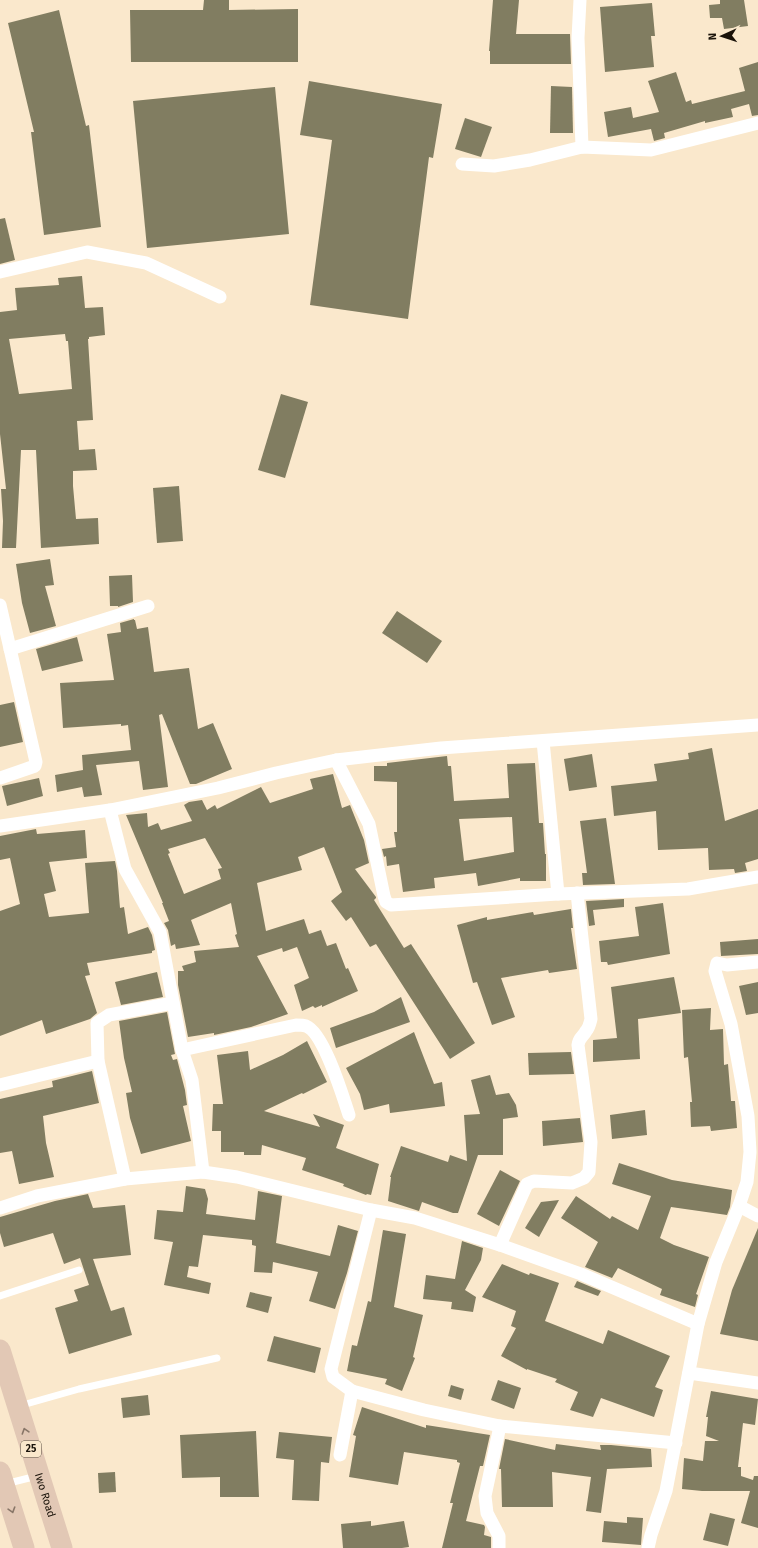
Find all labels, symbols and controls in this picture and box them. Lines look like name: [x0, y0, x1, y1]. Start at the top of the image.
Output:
north arrow: [702, 16, 742, 56]
text: N: [706, 33, 719, 40]
one-way arrow: [21, 1427, 30, 1434]
road number: 25: [21, 1441, 41, 1457]
street label: Iwo Road: [32, 1471, 58, 1519]
one-way arrow: [7, 1506, 15, 1513]

